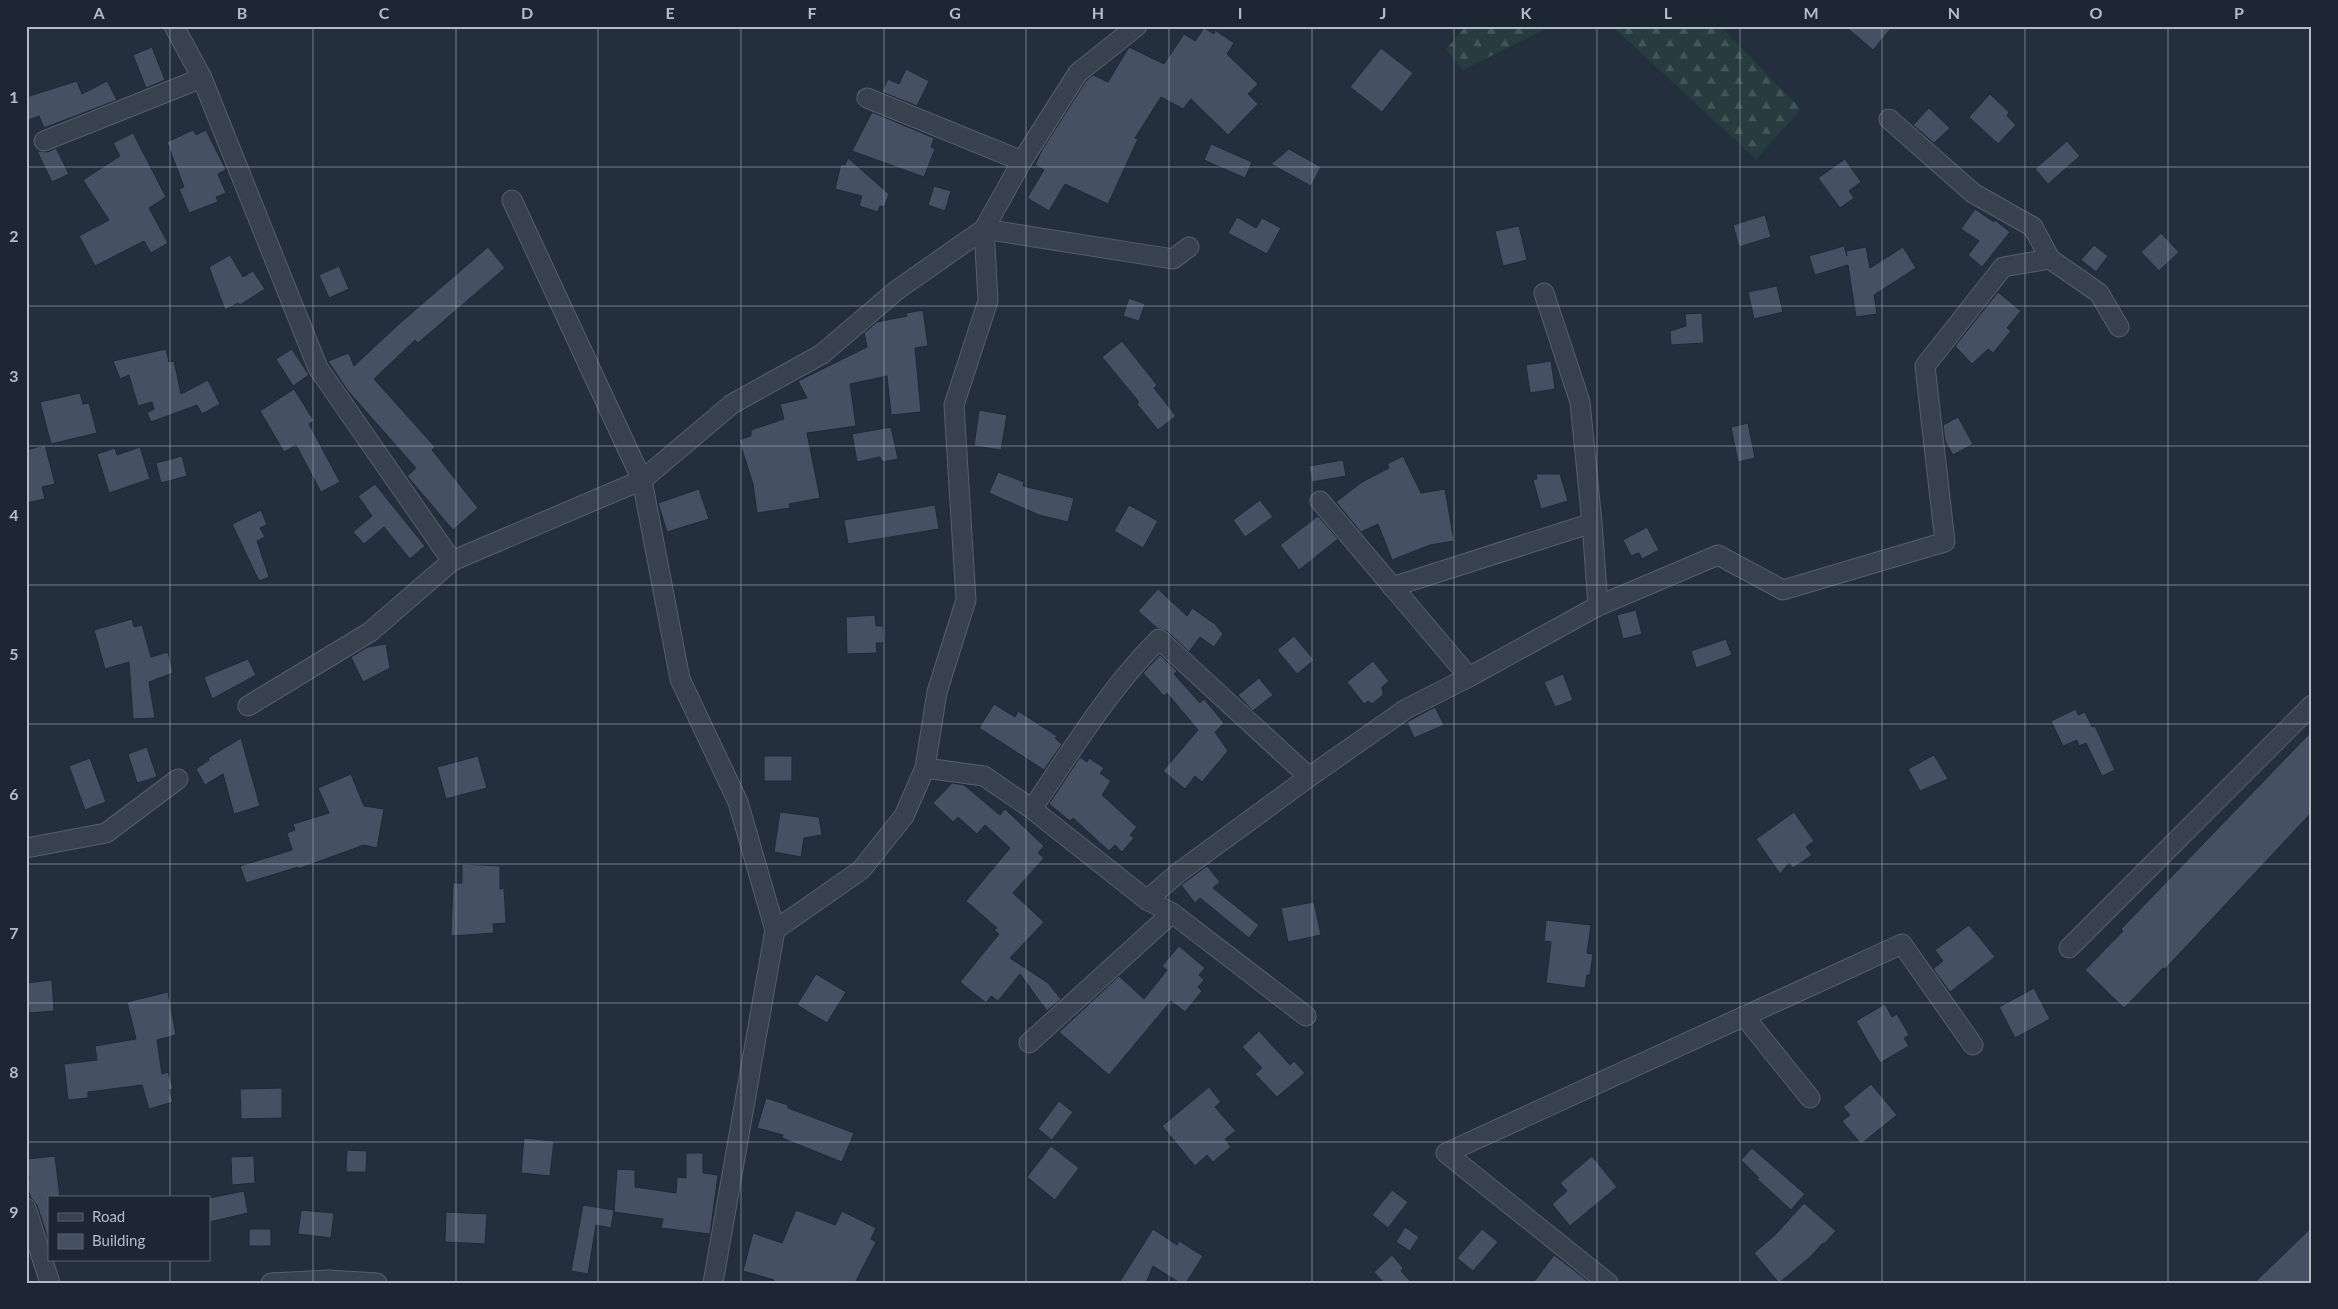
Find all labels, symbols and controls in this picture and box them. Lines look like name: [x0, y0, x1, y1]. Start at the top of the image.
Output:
text: A: [92, 3, 105, 22]
text: B: [237, 3, 247, 22]
text: C: [379, 3, 390, 22]
text: D: [521, 3, 533, 22]
text: E: [665, 3, 675, 22]
text: F: [807, 3, 817, 22]
text: G: [949, 3, 961, 22]
text: H: [1092, 3, 1104, 22]
text: I: [1238, 3, 1242, 22]
text: J: [1380, 3, 1386, 22]
text: K: [1521, 3, 1533, 22]
text: L: [1664, 3, 1673, 22]
text: M: [1803, 3, 1819, 22]
text: N: [1948, 3, 1960, 22]
text: O: [2090, 3, 2103, 22]
text: P: [2234, 3, 2244, 22]
text: 1: [9, 87, 19, 106]
text: 2: [9, 226, 19, 245]
text: 3: [9, 366, 19, 385]
text: 4: [9, 505, 19, 524]
text: 5: [9, 644, 19, 663]
text: 6: [9, 784, 19, 803]
text: 7: [9, 923, 19, 942]
text: 8: [9, 1062, 19, 1081]
legend: [48, 1196, 210, 1262]
text: 9: [9, 1202, 19, 1221]
text: Road: [92, 1207, 125, 1225]
text: Building: [92, 1231, 145, 1249]

